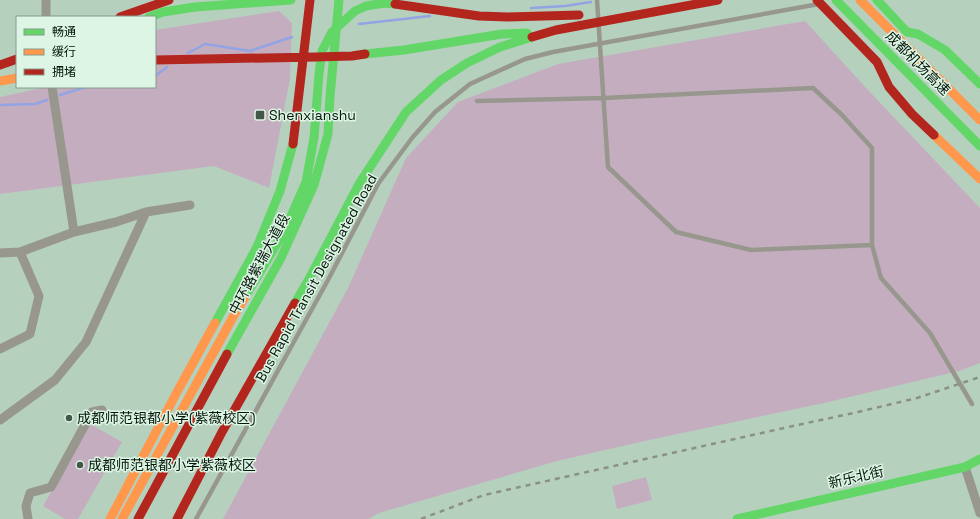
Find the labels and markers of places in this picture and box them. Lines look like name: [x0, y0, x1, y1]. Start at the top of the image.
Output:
place label: Shenxianshu: [269, 106, 356, 124]
marker: Shenxianshu: [254, 109, 266, 121]
place label: 成都师范银都小学(紫薇校区): [77, 409, 256, 427]
marker: 成都师范银都小学(紫薇校区): [64, 413, 74, 423]
place label: 成都师范银都小学紫薇校区: [88, 456, 256, 474]
marker: 成都师范银都小学紫薇校区: [75, 460, 85, 470]

